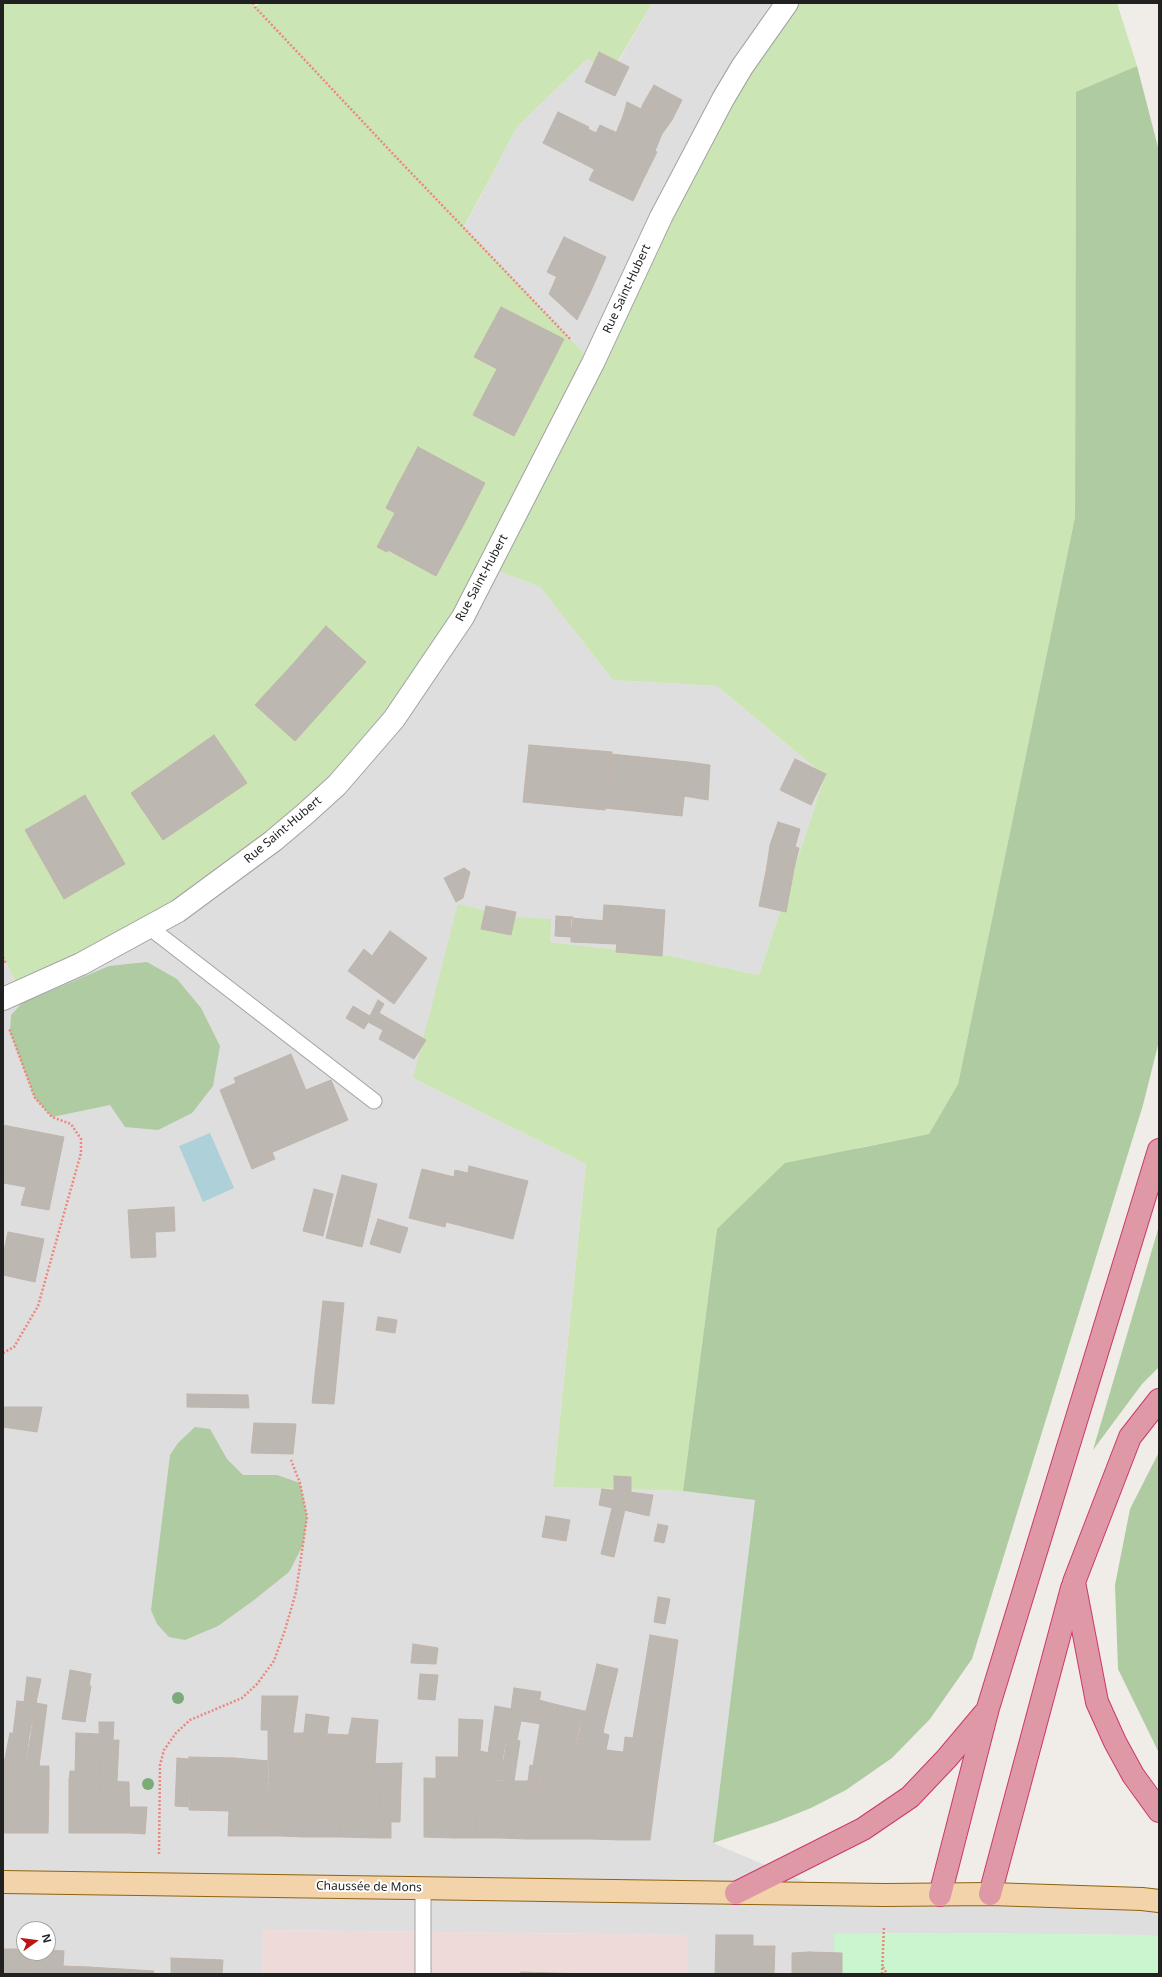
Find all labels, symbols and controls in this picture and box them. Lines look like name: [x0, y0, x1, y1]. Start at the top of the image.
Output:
street label: Rue Saint-Hubert: [600, 242, 654, 336]
street label: Rue Saint-Hubert: [453, 532, 511, 624]
street label: Rue Saint-Hubert: [241, 793, 325, 867]
street label: Chaussée de Mons: [316, 1879, 422, 1895]
north arrow: [16, 1921, 56, 1961]
text: N: [39, 1932, 56, 1944]

